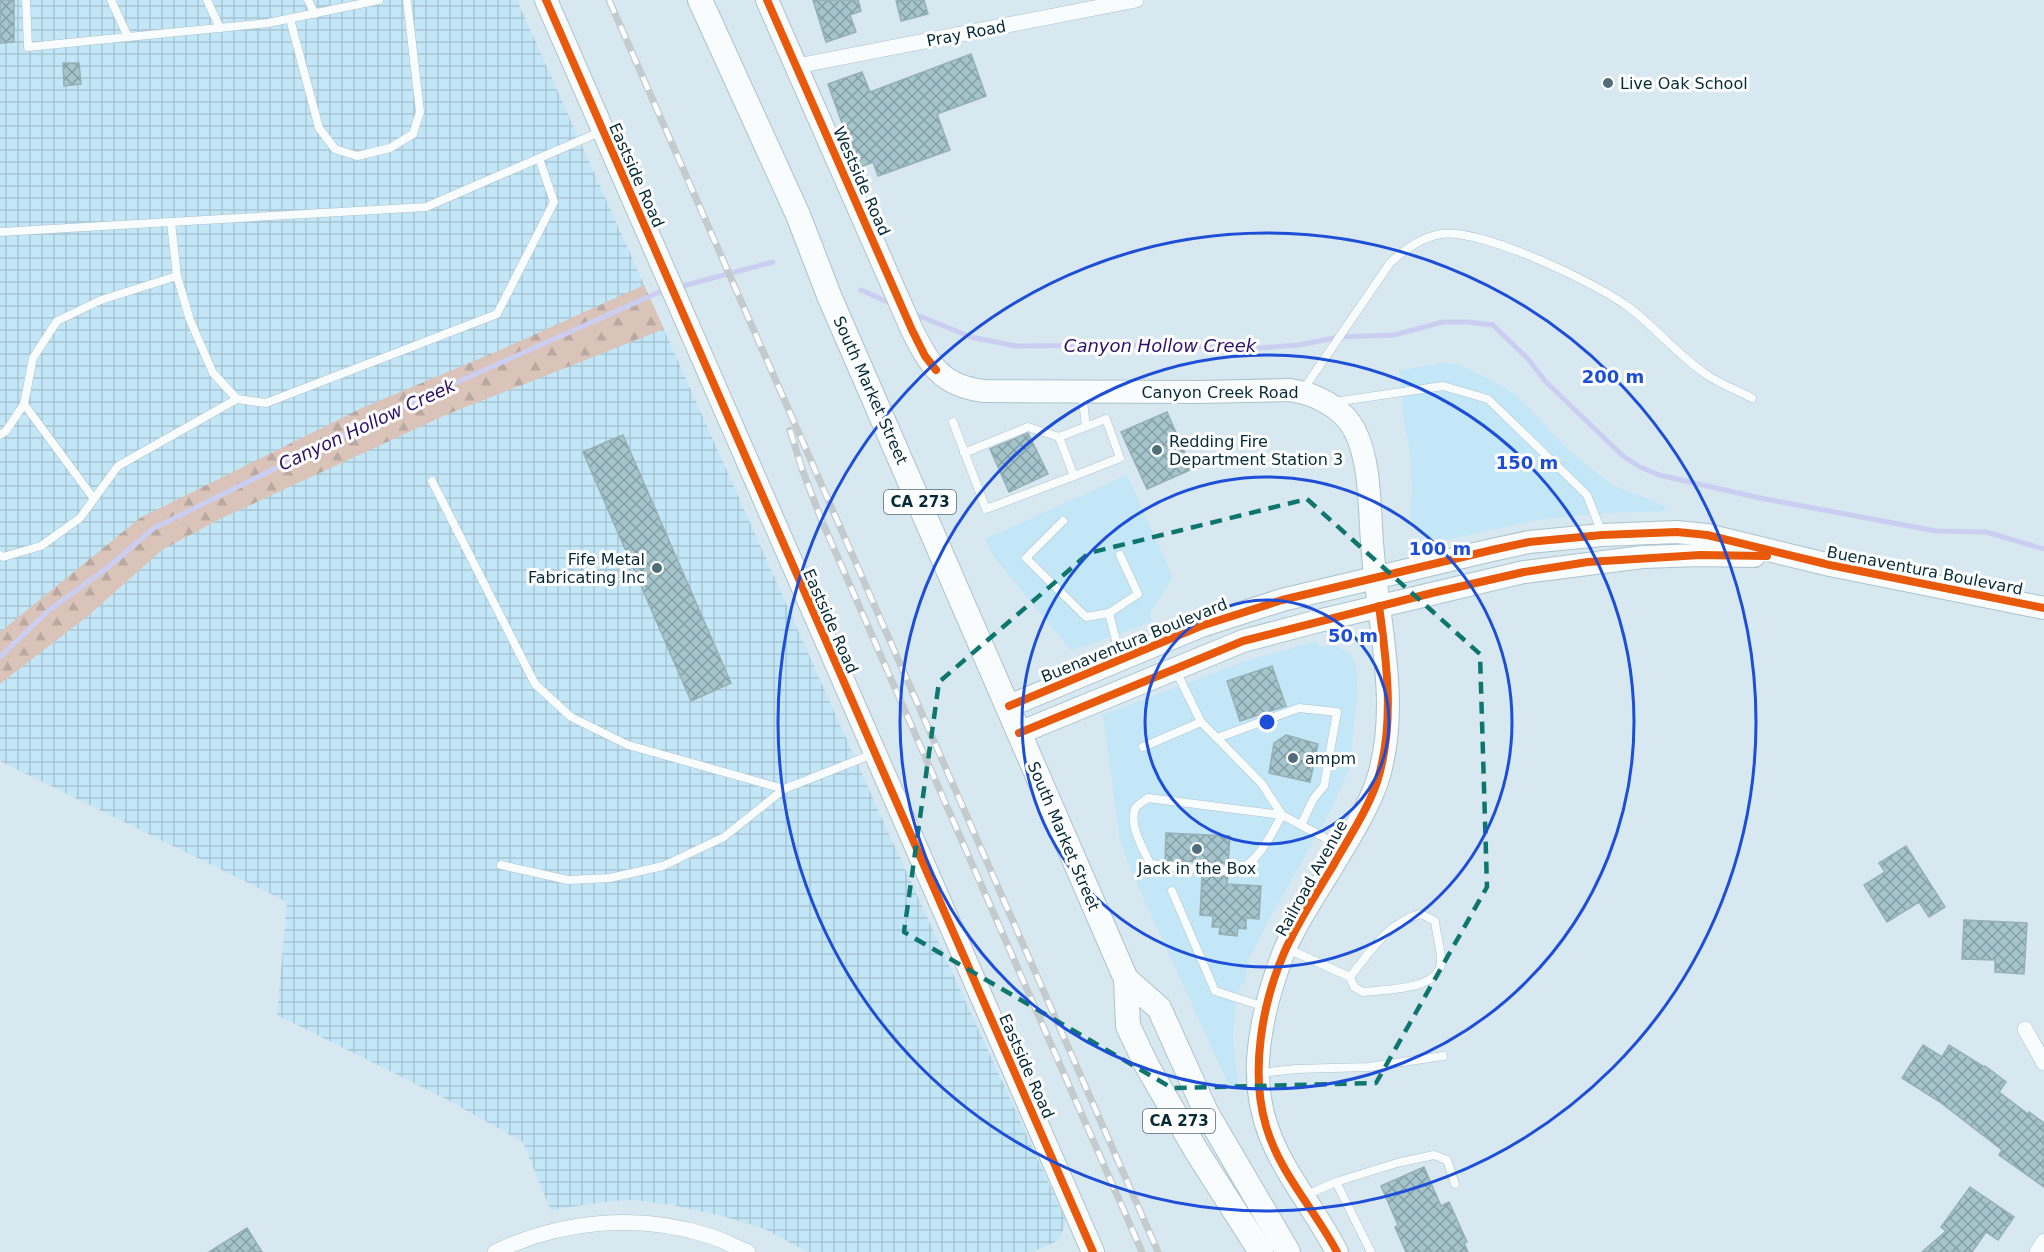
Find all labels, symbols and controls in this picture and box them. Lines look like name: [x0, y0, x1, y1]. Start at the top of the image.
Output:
street label: Pray Road: [925, 16, 1007, 50]
place label: Live Oak School: [1620, 74, 1748, 93]
marker: Live Oak School: [1601, 76, 1615, 90]
street label: Eastside Road: [605, 120, 668, 230]
street label: Westside Road: [829, 124, 894, 239]
street label: South Market Street: [829, 313, 912, 467]
water label: Canyon Hollow Creek: [1064, 335, 1258, 356]
text: 200 m: [1582, 366, 1644, 387]
water label: Canyon Hollow Creek: [275, 374, 460, 475]
street label: Canyon Creek Road: [1141, 383, 1299, 402]
place label: Redding Fire Department Station 3: [1169, 432, 1343, 469]
marker: Redding Fire Department Station 3: [1150, 443, 1164, 457]
text: 150 m: [1496, 452, 1558, 473]
road number: CA 273: [884, 490, 956, 514]
text: 100 m: [1409, 538, 1471, 559]
street label: Buenaventura Boulevard: [1825, 542, 2024, 599]
place label: Fife Metal Fabricating Inc: [528, 550, 645, 587]
marker: Fife Metal Fabricating Inc: [650, 561, 664, 575]
street label: Eastside Road: [799, 566, 862, 676]
street label: Buenaventura Boulevard: [1038, 594, 1230, 687]
text: 50 m: [1328, 625, 1378, 646]
centre of rings: [1257, 712, 1277, 732]
place label: ampm: [1305, 749, 1356, 768]
marker: ampm: [1286, 751, 1300, 765]
street label: South Market Street: [1023, 759, 1104, 914]
street label: Railroad Avenue: [1272, 817, 1351, 940]
marker: Jack in the Box: [1190, 842, 1204, 856]
place label: Jack in the Box: [1137, 859, 1256, 878]
street label: Eastside Road: [995, 1011, 1058, 1121]
road number: CA 273: [1143, 1109, 1215, 1133]

